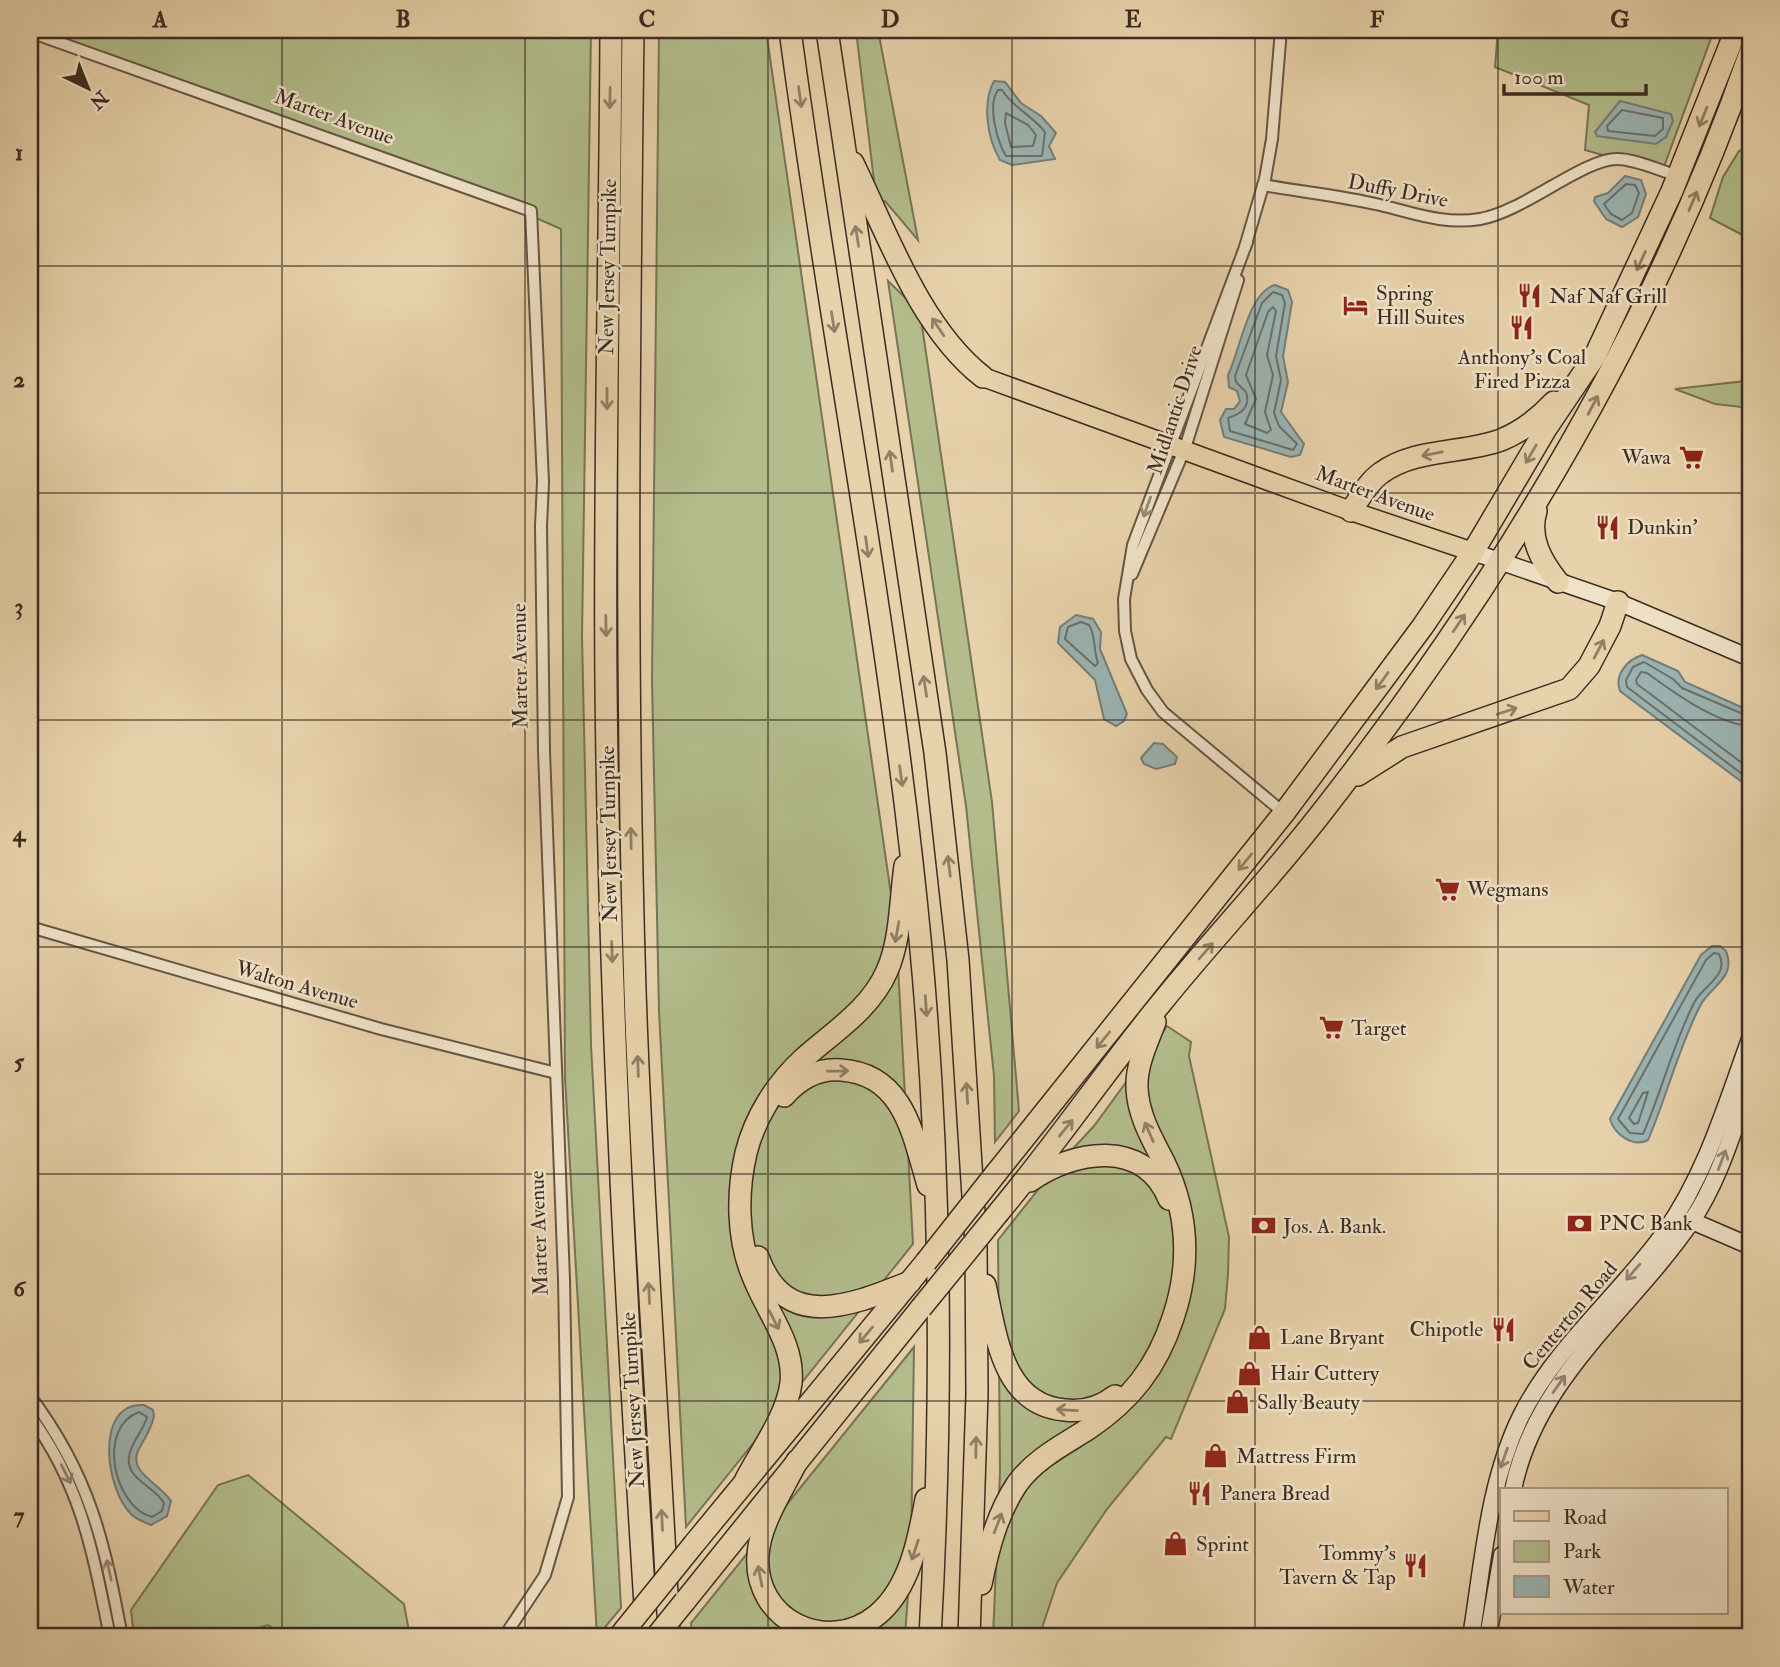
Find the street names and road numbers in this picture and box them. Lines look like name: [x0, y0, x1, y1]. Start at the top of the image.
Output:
street label: Marter Avenue: [271, 83, 398, 151]
street label: Duffy Drive: [1346, 168, 1451, 214]
street label: New Jersey Turnpike: [593, 178, 623, 355]
street label: Midlantic Drive: [1141, 342, 1209, 478]
street label: Marter Avenue: [1312, 460, 1439, 528]
street label: Marter Avenue: [505, 603, 535, 729]
street label: New Jersey Turnpike: [594, 745, 624, 922]
street label: Walton Avenue: [232, 954, 362, 1015]
street label: Marter Avenue: [523, 1170, 555, 1296]
street label: Centerton Road: [1517, 1255, 1624, 1376]
street label: New Jersey Turnpike: [615, 1311, 651, 1489]

